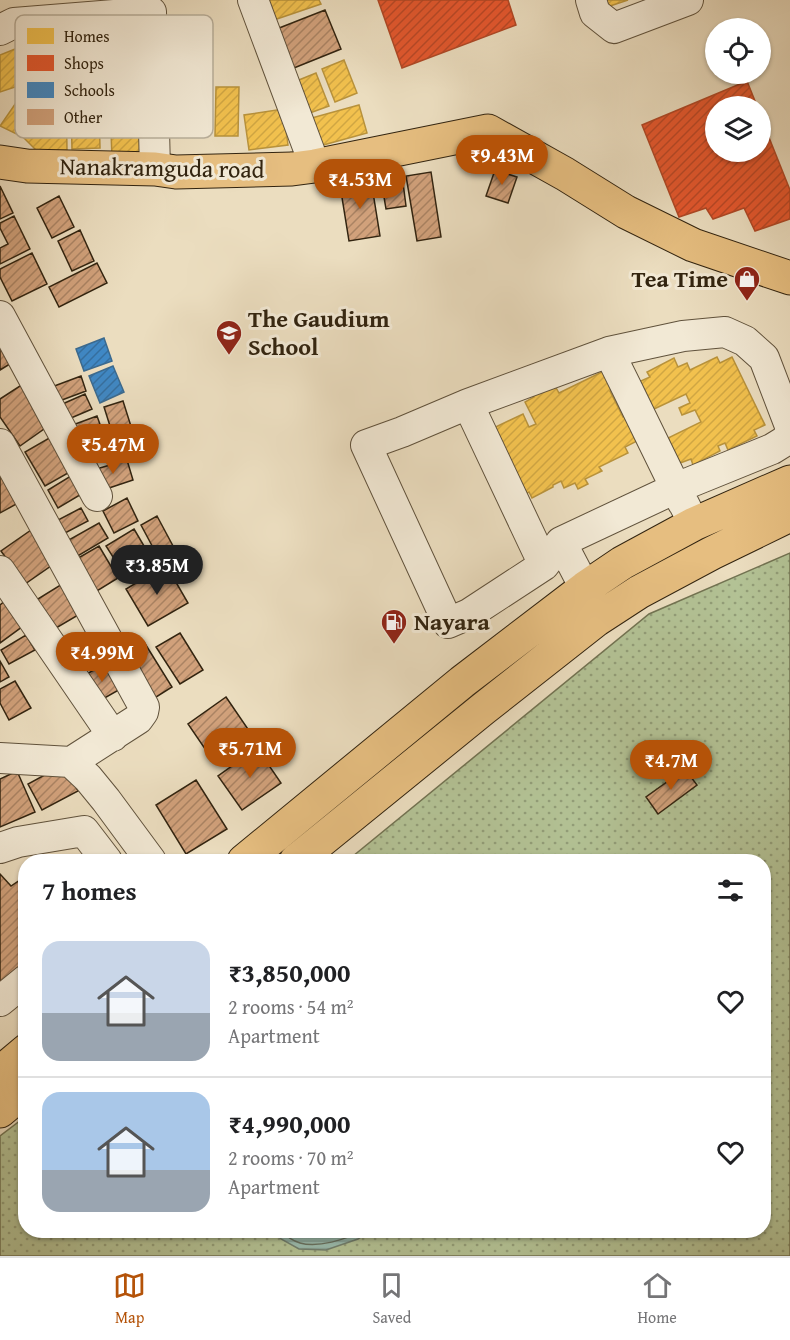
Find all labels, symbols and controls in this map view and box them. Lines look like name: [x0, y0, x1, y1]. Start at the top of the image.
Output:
legend: [15, 15, 213, 138]
map controls: [705, 18, 771, 162]
button: locate: [705, 18, 771, 84]
text: Homes: [64, 24, 110, 48]
text: Shops: [64, 51, 104, 75]
text: Schools: [64, 78, 115, 102]
button: layers: [705, 96, 771, 162]
text: Other: [64, 105, 103, 129]
pin: ₹9.43M: [453, 135, 551, 186]
text: ₹9.43M: [470, 140, 534, 169]
street label: Nanakramguda road: [59, 148, 265, 187]
pin: ₹4.53M: [311, 159, 409, 210]
text: ₹4.53M: [328, 164, 392, 193]
place label: Tea Time: [631, 261, 728, 296]
shop icon: Tea Time: [732, 264, 762, 302]
place label: The Gaudium School: [248, 301, 390, 364]
school or university icon: The Gaudium School: [214, 318, 244, 356]
pin: ₹5.47M: [64, 424, 162, 475]
text: ₹5.47M: [81, 429, 145, 458]
pin: ₹3.85M: [108, 545, 206, 596]
text: ₹3.85M: [125, 550, 189, 579]
place label: Nayara: [414, 604, 490, 639]
fuel station icon: Nayara: [379, 607, 409, 645]
pin: ₹4.99M: [53, 632, 151, 683]
text: ₹4.99M: [70, 637, 134, 666]
pin: ₹5.71M: [201, 728, 299, 779]
text: ₹5.71M: [218, 733, 282, 762]
pin: ₹4.7M: [629, 740, 713, 791]
text: ₹4.7M: [644, 745, 698, 774]
text: 7 homes: [42, 871, 137, 910]
icon: filters: [714, 874, 747, 907]
text: ₹3,850,000: [228, 953, 350, 992]
icon: home: [90, 965, 162, 1037]
icon: heart: [714, 985, 747, 1018]
text: 2 rooms · 54 m²: [228, 992, 354, 1021]
text: Apartment: [228, 1021, 320, 1050]
text: ₹4,990,000: [228, 1104, 350, 1143]
icon: home: [90, 1116, 162, 1188]
icon: heart: [714, 1136, 747, 1169]
text: 2 rooms · 70 m²: [228, 1143, 354, 1172]
text: Apartment: [228, 1172, 320, 1201]
tab: Map: [113, 1269, 146, 1329]
tab: Saved: [372, 1269, 411, 1329]
tab: Home: [637, 1269, 677, 1329]

